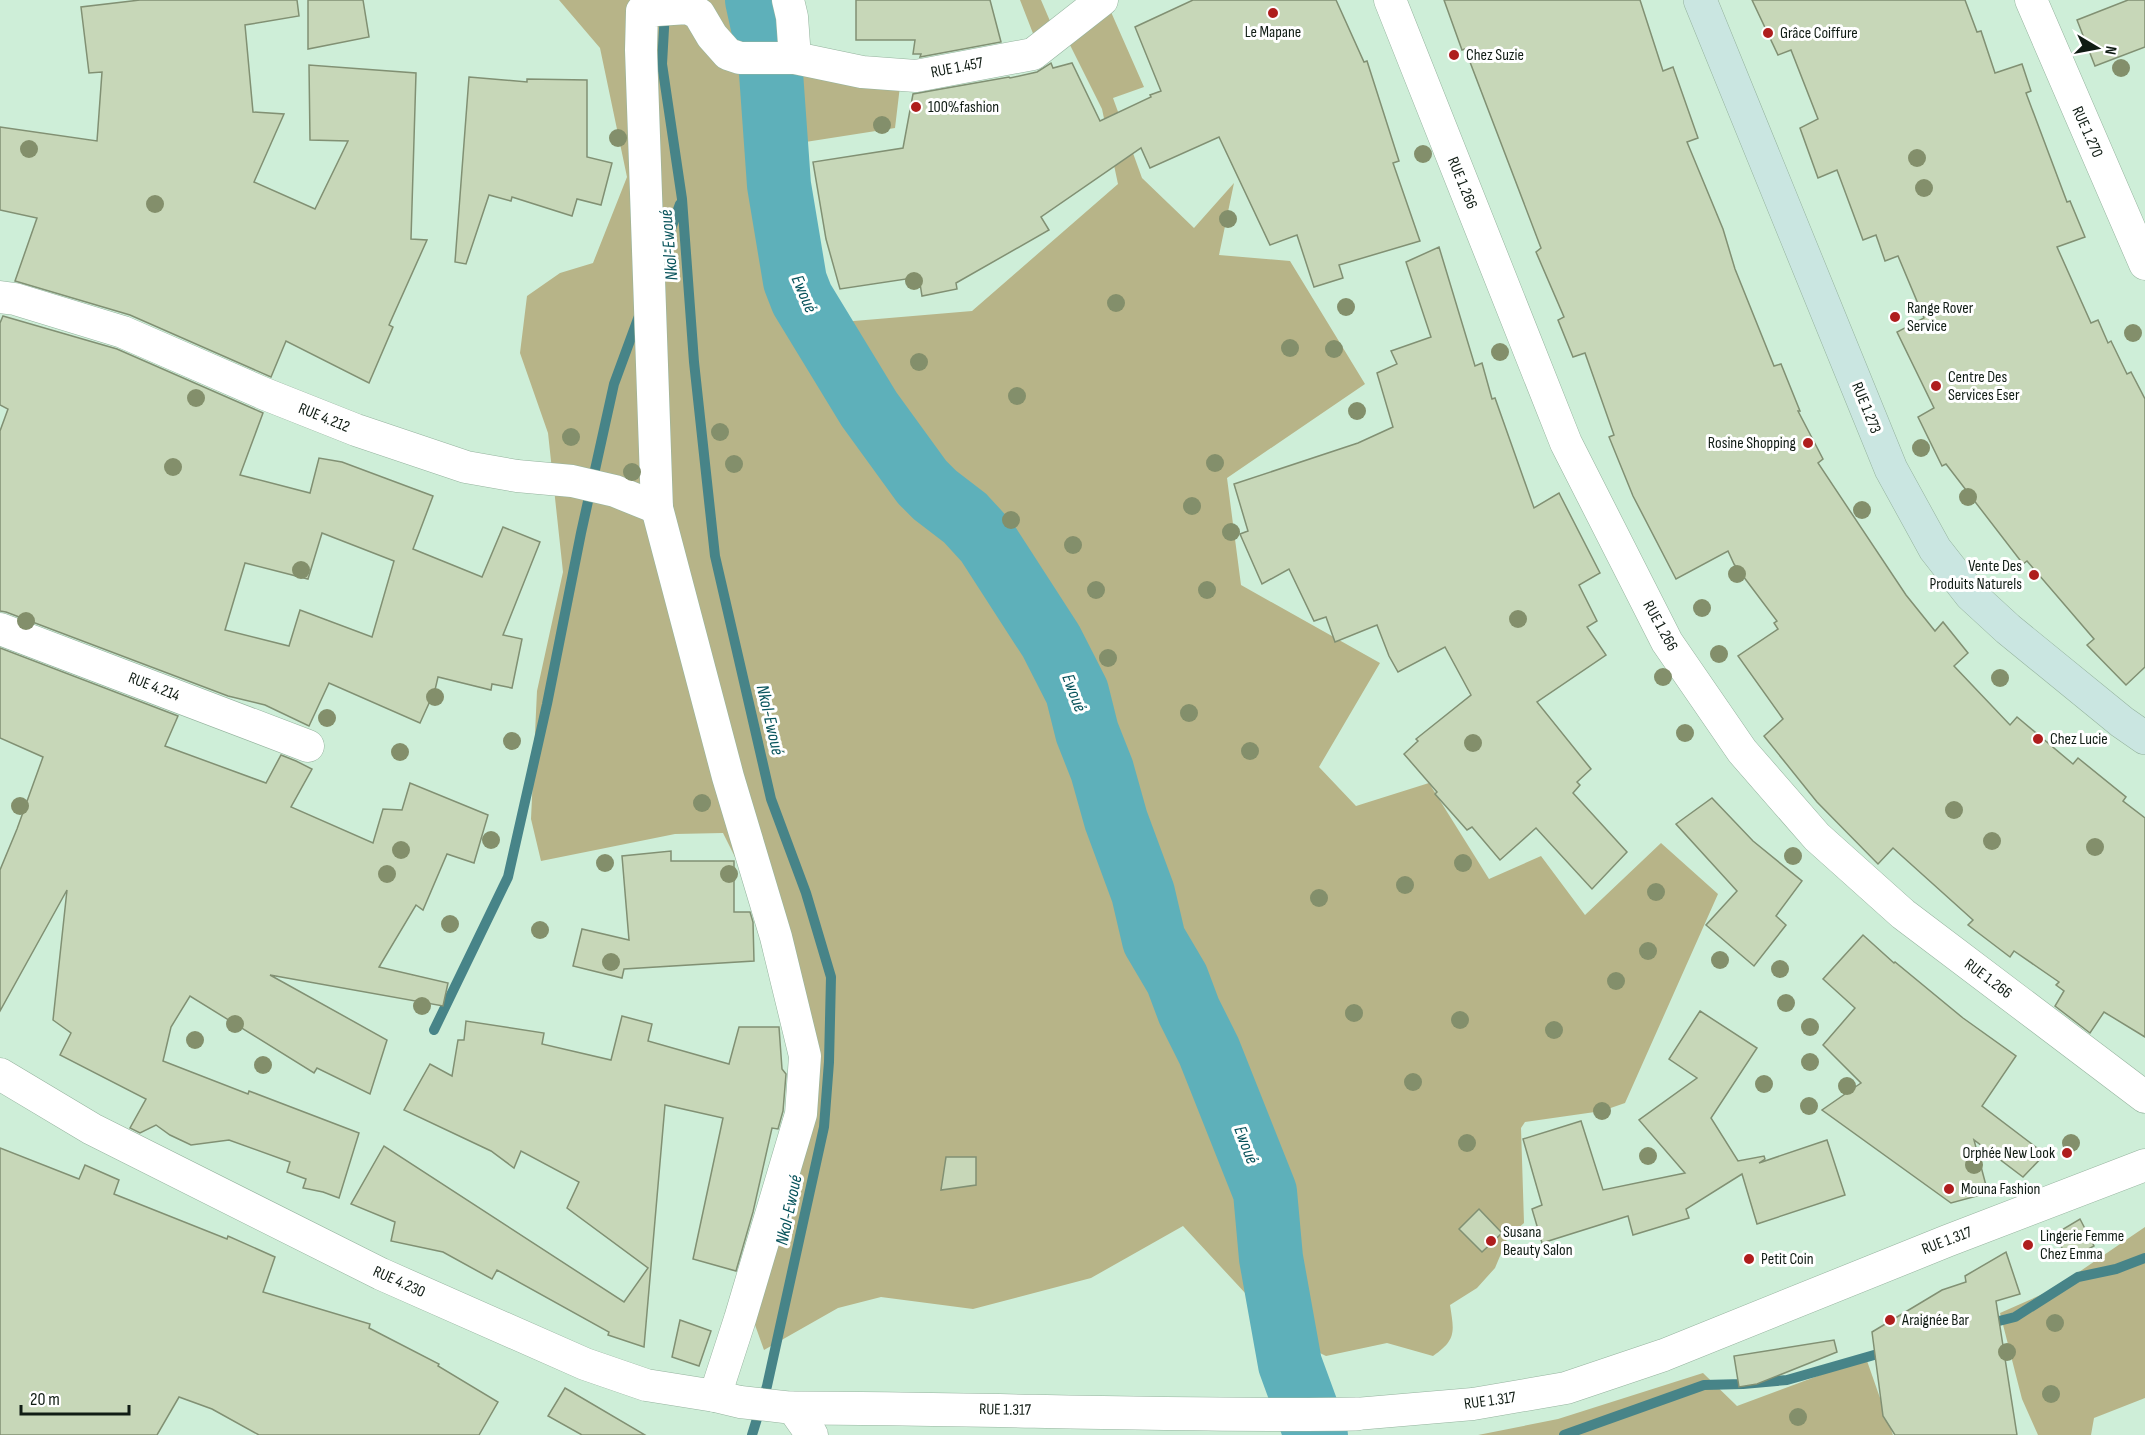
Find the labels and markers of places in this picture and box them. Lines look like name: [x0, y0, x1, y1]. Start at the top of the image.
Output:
marker: Le Mapane: [1266, 6, 1280, 20]
place label: Le Mapane: [1245, 23, 1301, 42]
place label: Grâce Coiffure: [1780, 24, 1858, 43]
marker: Grâce Coiffure: [1761, 26, 1775, 40]
place label: Chez Suzie: [1466, 46, 1524, 65]
marker: Chez Suzie: [1447, 48, 1461, 62]
place label: 100%fashion: [928, 98, 999, 117]
marker: 100%fashion: [909, 100, 923, 114]
place label: Range Rover Service: [1907, 299, 1974, 336]
marker: Range Rover Service: [1888, 310, 1902, 324]
place label: Centre Des Services Eser: [1948, 368, 2020, 405]
marker: Centre Des Services Eser: [1929, 379, 1943, 393]
place label: Rosine Shopping: [1708, 434, 1796, 453]
marker: Rosine Shopping: [1801, 436, 1815, 450]
place label: Vente Des Produits Naturels: [1930, 557, 2022, 594]
marker: Vente Des Produits Naturels: [2027, 568, 2041, 582]
place label: Chez Lucie: [2050, 730, 2108, 749]
marker: Chez Lucie: [2031, 732, 2045, 746]
place label: Orphée New Look: [1962, 1144, 2055, 1163]
marker: Orphée New Look: [2060, 1146, 2074, 1160]
place label: Mouna Fashion: [1961, 1180, 2040, 1199]
marker: Mouna Fashion: [1942, 1182, 1956, 1196]
place label: Susana Beauty Salon: [1503, 1223, 1573, 1260]
place label: Lingerie Femme Chez Emma: [2040, 1227, 2124, 1264]
marker: Susana Beauty Salon: [1484, 1234, 1498, 1248]
marker: Lingerie Femme Chez Emma: [2021, 1238, 2035, 1252]
place label: Petit Coin: [1761, 1250, 1814, 1269]
marker: Petit Coin: [1742, 1252, 1756, 1266]
place label: Araignée Bar: [1901, 1311, 1970, 1330]
marker: Araignée Bar: [1883, 1313, 1897, 1327]

